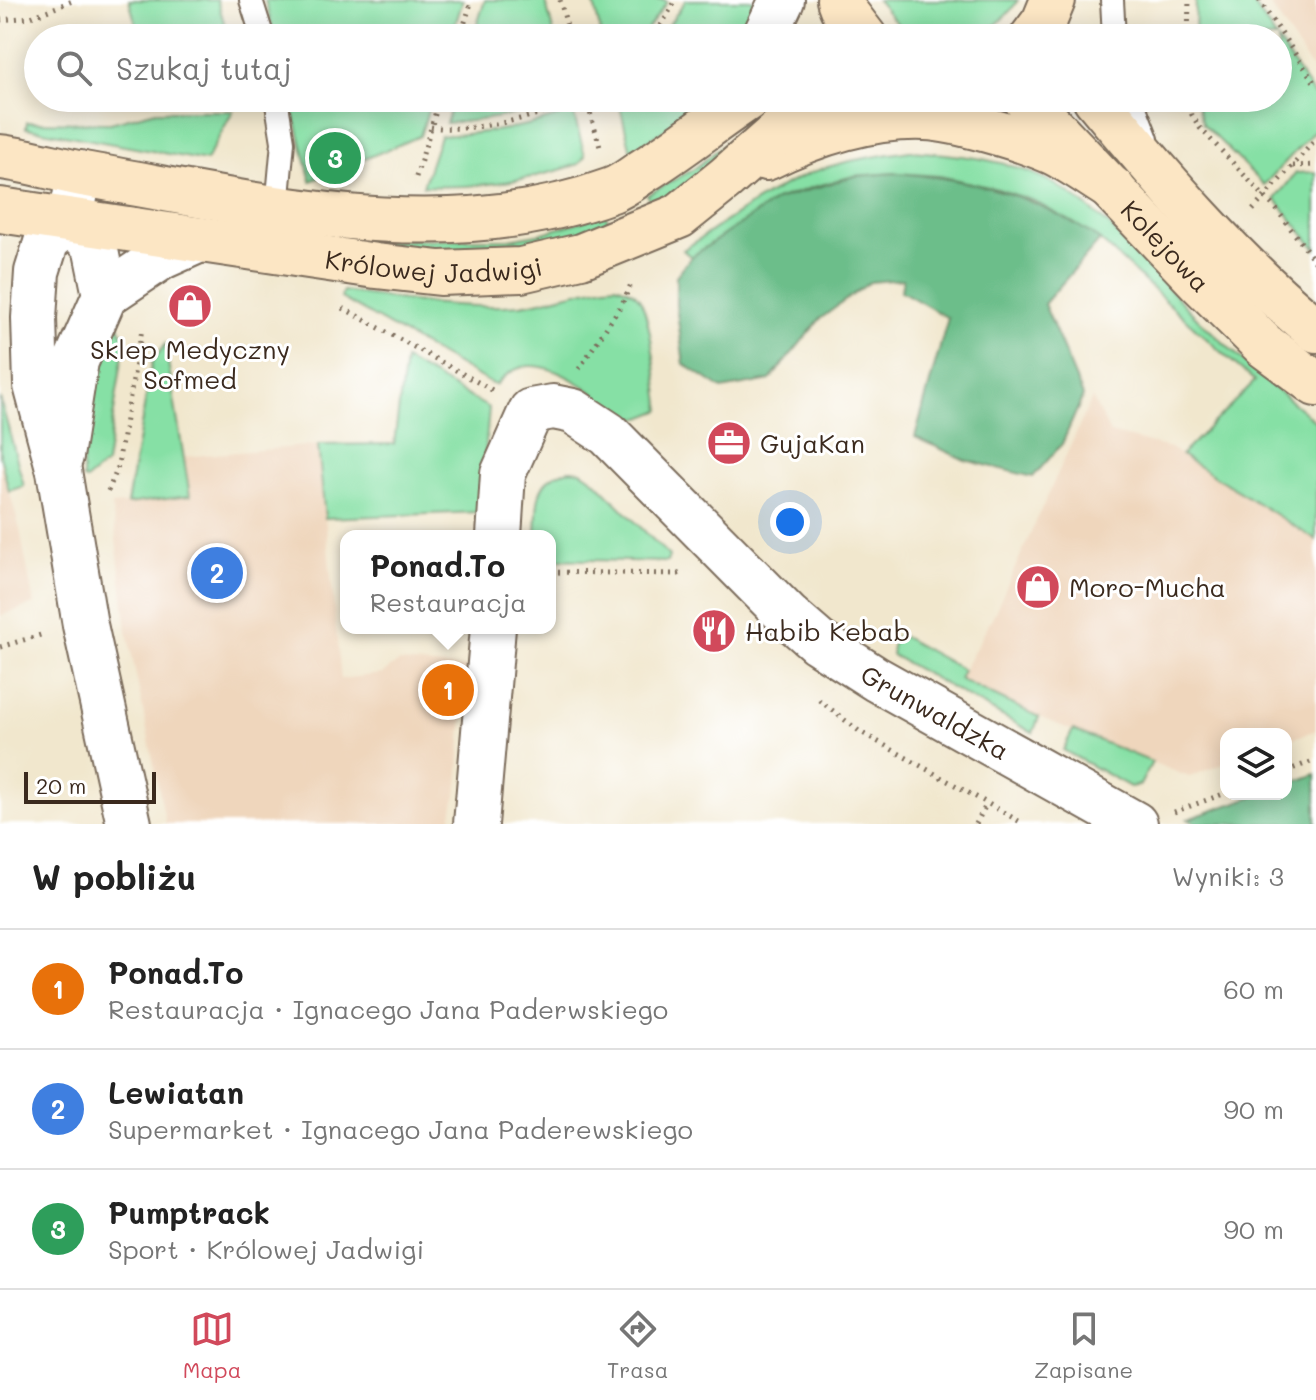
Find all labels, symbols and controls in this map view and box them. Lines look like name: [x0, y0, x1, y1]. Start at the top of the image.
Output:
search box: [24, 24, 1292, 112]
icon: search: [52, 46, 96, 90]
text: Szukaj tutaj: [116, 48, 292, 88]
pin: 3: [309, 128, 361, 188]
street label: Kolejowa: [1114, 193, 1217, 299]
street label: Królowej Jadwigi: [323, 242, 546, 290]
shop icon: Sklep Medyczny Sofmed: [166, 282, 214, 330]
place label: Sklep Medyczny Sofmed: [90, 332, 290, 396]
office icon: GujaKan: [705, 419, 753, 467]
place label: GujaKan: [760, 426, 865, 460]
your location: [770, 502, 810, 542]
popup: [340, 530, 556, 634]
pin: 2: [191, 543, 243, 603]
text: Ponad.To: [370, 545, 505, 585]
shop icon: Moro-Mucha: [1014, 563, 1062, 611]
place label: Moro-Mucha: [1069, 570, 1226, 604]
text: Restauracja: [370, 585, 526, 619]
restaurant icon: Habib Kebab: [690, 607, 738, 655]
place label: Habib Kebab: [745, 614, 910, 648]
street label: Grunwaldzka: [855, 657, 1015, 767]
pin: 1: [422, 660, 474, 720]
map controls: [1220, 728, 1292, 800]
button: layers: [1220, 728, 1292, 800]
scale bar: [24, 768, 156, 804]
text: 20 m: [36, 771, 86, 800]
text: W pobliżu: [32, 854, 196, 899]
text: Wyniki: 3: [1172, 859, 1284, 893]
text: Ponad.To: [108, 952, 244, 992]
text: 1: [52, 972, 64, 1006]
text: 60 m: [1223, 972, 1284, 1006]
text: Restauracja · Ignacego Jana Paderwskiego: [108, 992, 668, 1026]
text: Lewiatan: [108, 1072, 244, 1112]
text: 2: [51, 1092, 65, 1126]
text: 90 m: [1224, 1092, 1284, 1126]
text: Supermarket · Ignacego Jana Paderewskiego: [108, 1112, 693, 1146]
text: Pumptrack: [108, 1192, 270, 1232]
text: 3: [50, 1212, 66, 1246]
text: 90 m: [1224, 1212, 1284, 1246]
text: Sport · Królowej Jadwigi: [108, 1232, 424, 1266]
tab: Mapa: [183, 1307, 241, 1384]
tab: Trasa: [607, 1307, 668, 1384]
tab: Zapisane: [1034, 1307, 1133, 1384]

